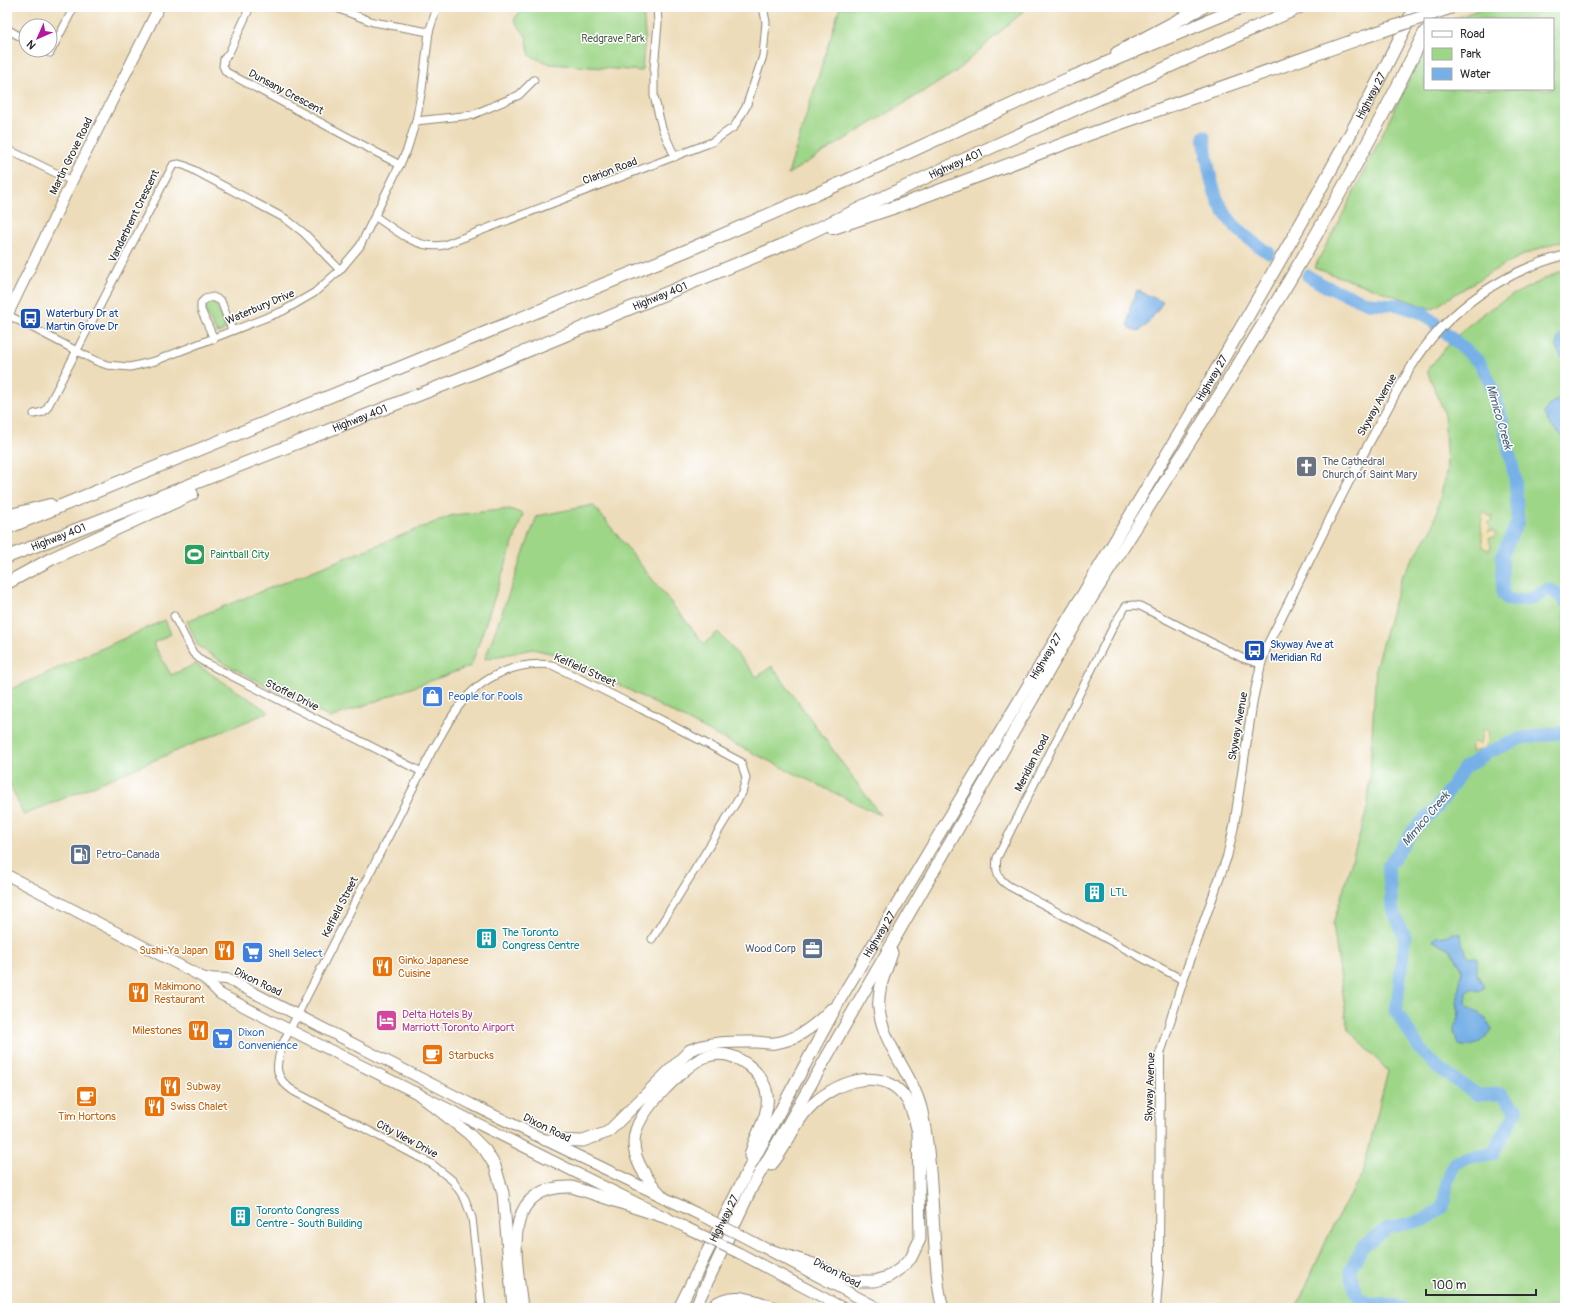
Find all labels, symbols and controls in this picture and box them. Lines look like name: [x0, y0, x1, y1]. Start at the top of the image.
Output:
north arrow: [18, 18, 58, 58]
legend: [1424, 18, 1554, 90]
text: Road: [1460, 27, 1485, 42]
park label: Redgrave Park: [581, 32, 645, 45]
text: N: [24, 37, 39, 52]
text: Park: [1460, 47, 1481, 62]
street label: Dunsany Crescent: [246, 67, 326, 118]
text: Water: [1460, 67, 1491, 82]
street label: Highway 27: [1353, 70, 1388, 122]
street label: Martin Grove Road: [47, 115, 95, 197]
street label: Highway 401: [926, 146, 984, 182]
street label: Clarion Road: [581, 155, 639, 187]
street label: Vanderbrent Crescent: [106, 167, 162, 265]
street label: Highway 401: [631, 279, 689, 313]
street label: Waterbury Drive: [224, 286, 297, 327]
bus stop icon: Waterbury Dr at Martin Grove Dr: [18, 306, 44, 332]
place label: Waterbury Dr at Martin Grove Dr: [46, 307, 119, 333]
street label: Highway 27: [1193, 352, 1230, 404]
street label: Skyway Avenue: [1355, 371, 1400, 438]
water label: Mimico Creek: [1483, 383, 1516, 452]
street label: Highway 401: [330, 401, 389, 435]
church icon: The Cathedral Church of Saint Mary: [1294, 454, 1320, 480]
place label: The Cathedral Church of Saint Mary: [1322, 455, 1418, 481]
street label: Highway 401: [29, 520, 87, 553]
sports icon: Paintball City: [181, 541, 207, 567]
place label: Paintball City: [210, 548, 269, 561]
street label: Highway 27: [1027, 631, 1064, 682]
bus stop icon: Skyway Ave at Meridian Rd: [1241, 637, 1267, 663]
place label: Skyway Ave at Meridian Rd: [1270, 638, 1334, 664]
street label: Kelfield Street: [552, 650, 619, 690]
street label: Stoffel Drive: [263, 676, 321, 714]
shop icon: People for Pools: [419, 683, 445, 709]
place label: People for Pools: [448, 690, 523, 703]
street label: Skyway Avenue: [1226, 690, 1251, 761]
street label: Meridian Road: [1012, 732, 1052, 794]
water label: Mimico Creek: [1399, 788, 1454, 849]
fuel station icon: Petro-Canada: [67, 841, 93, 867]
place label: Petro-Canada: [96, 848, 160, 861]
street label: Kelfield Street: [319, 874, 361, 940]
building icon: LTL: [1082, 879, 1108, 905]
place label: LTL: [1110, 886, 1128, 899]
street label: Highway 27: [860, 909, 898, 960]
building icon: The Toronto Congress Centre: [473, 925, 499, 951]
place label: The Toronto Congress Centre: [502, 926, 580, 952]
office icon: Wood Corp: [799, 935, 825, 961]
restaurant icon: Sushi-Ya Japan: [211, 937, 237, 963]
supermarket icon: Shell Select: [240, 940, 266, 966]
place label: Wood Corp: [745, 942, 796, 955]
place label: Sushi-Ya Japan: [139, 944, 208, 957]
place label: Shell Select: [268, 947, 323, 960]
restaurant icon: Ginko Japanese Cuisine: [369, 953, 395, 979]
place label: Ginko Japanese Cuisine: [398, 954, 469, 980]
street label: Dixon Road: [232, 965, 284, 999]
restaurant icon: Makimono Restaurant: [126, 979, 152, 1005]
place label: Makimono Restaurant: [154, 980, 205, 1006]
hotel icon: Delta Hotels By Marriott Toronto Airport: [374, 1007, 400, 1033]
place label: Delta Hotels By Marriott Toronto Airport: [402, 1008, 515, 1034]
restaurant icon: Milestones: [185, 1017, 211, 1043]
place label: Milestones: [132, 1024, 182, 1037]
supermarket icon: Dixon Convenience: [210, 1025, 236, 1051]
place label: Dixon Convenience: [238, 1026, 298, 1052]
cafe icon: Starbucks: [419, 1042, 445, 1068]
place label: Starbucks: [448, 1049, 494, 1062]
street label: Skyway Avenue: [1142, 1052, 1158, 1122]
restaurant icon: Subway: [157, 1073, 183, 1099]
place label: Subway: [186, 1080, 221, 1093]
cafe icon: Tim Hortons: [74, 1083, 100, 1109]
restaurant icon: Swiss Chalet: [142, 1093, 168, 1119]
place label: Swiss Chalet: [170, 1100, 228, 1113]
place label: Tim Hortons: [58, 1110, 116, 1123]
street label: Dixon Road: [521, 1111, 573, 1145]
street label: City View Drive: [374, 1117, 440, 1161]
street label: Highway 27: [706, 1193, 741, 1244]
building icon: Toronto Congress Centre - South Building: [227, 1203, 253, 1229]
place label: Toronto Congress Centre - South Building: [256, 1204, 363, 1230]
street label: Dixon Road: [811, 1255, 863, 1291]
scale bar: [1426, 1271, 1536, 1297]
text: 100 m: [1432, 1278, 1467, 1293]

